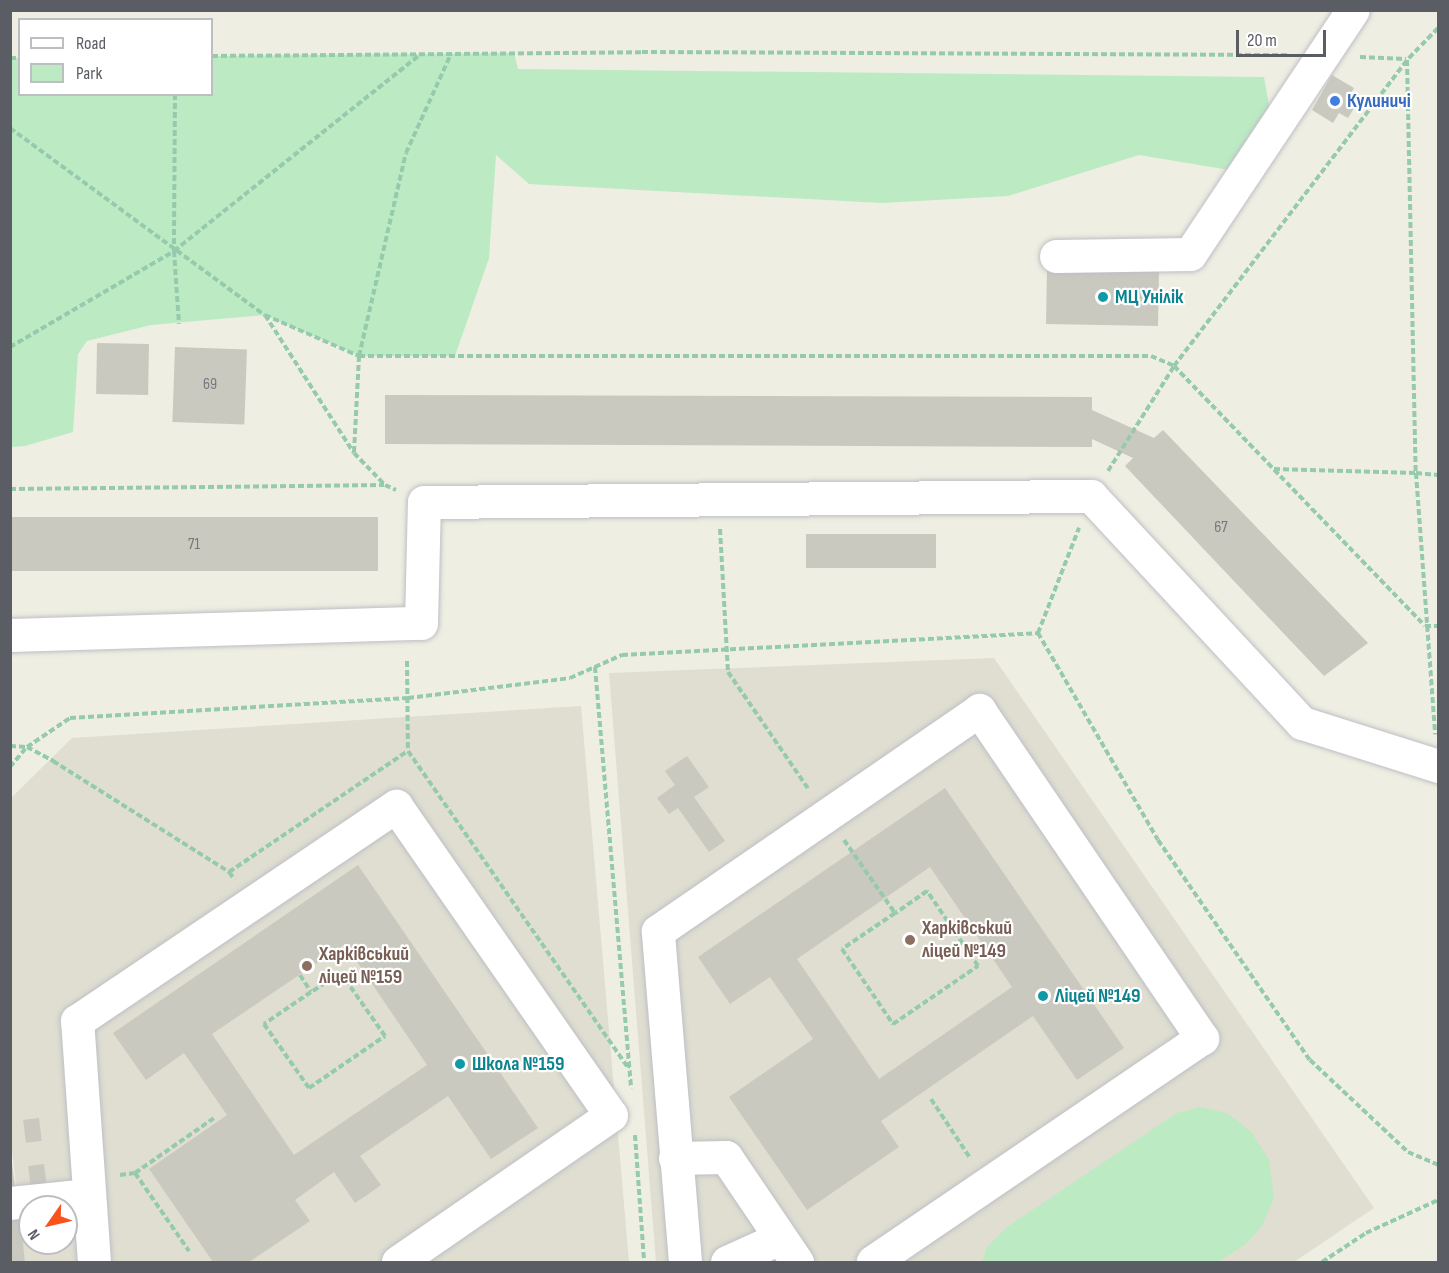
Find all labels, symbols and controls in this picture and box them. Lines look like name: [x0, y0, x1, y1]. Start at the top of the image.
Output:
legend: [18, 18, 213, 96]
scale bar: [1239, 18, 1329, 56]
text: 20 m: [1247, 30, 1277, 51]
text: Road: [76, 33, 106, 54]
text: Park: [76, 63, 102, 84]
place label: Кулиничі: [1347, 89, 1411, 113]
marker: Кулиничі: [1328, 94, 1342, 108]
place label: МЦ Унілік: [1115, 285, 1183, 309]
marker: МЦ Унілік: [1096, 290, 1110, 304]
house number: 69: [203, 375, 217, 395]
house number: 67: [1214, 518, 1228, 538]
house number: 71: [188, 535, 200, 555]
place label: Харківський ліцей №149: [922, 916, 1012, 963]
marker: Харківський ліцей №149: [903, 933, 917, 947]
place label: Харківський ліцей №159: [319, 942, 409, 989]
marker: Харківський ліцей №159: [300, 959, 314, 973]
place label: Ліцей №149: [1055, 984, 1141, 1008]
marker: Ліцей №149: [1036, 989, 1050, 1003]
place label: Школа №159: [472, 1052, 565, 1076]
marker: Школа №159: [453, 1057, 467, 1071]
north arrow: [18, 1195, 78, 1255]
text: N: [24, 1225, 45, 1243]

